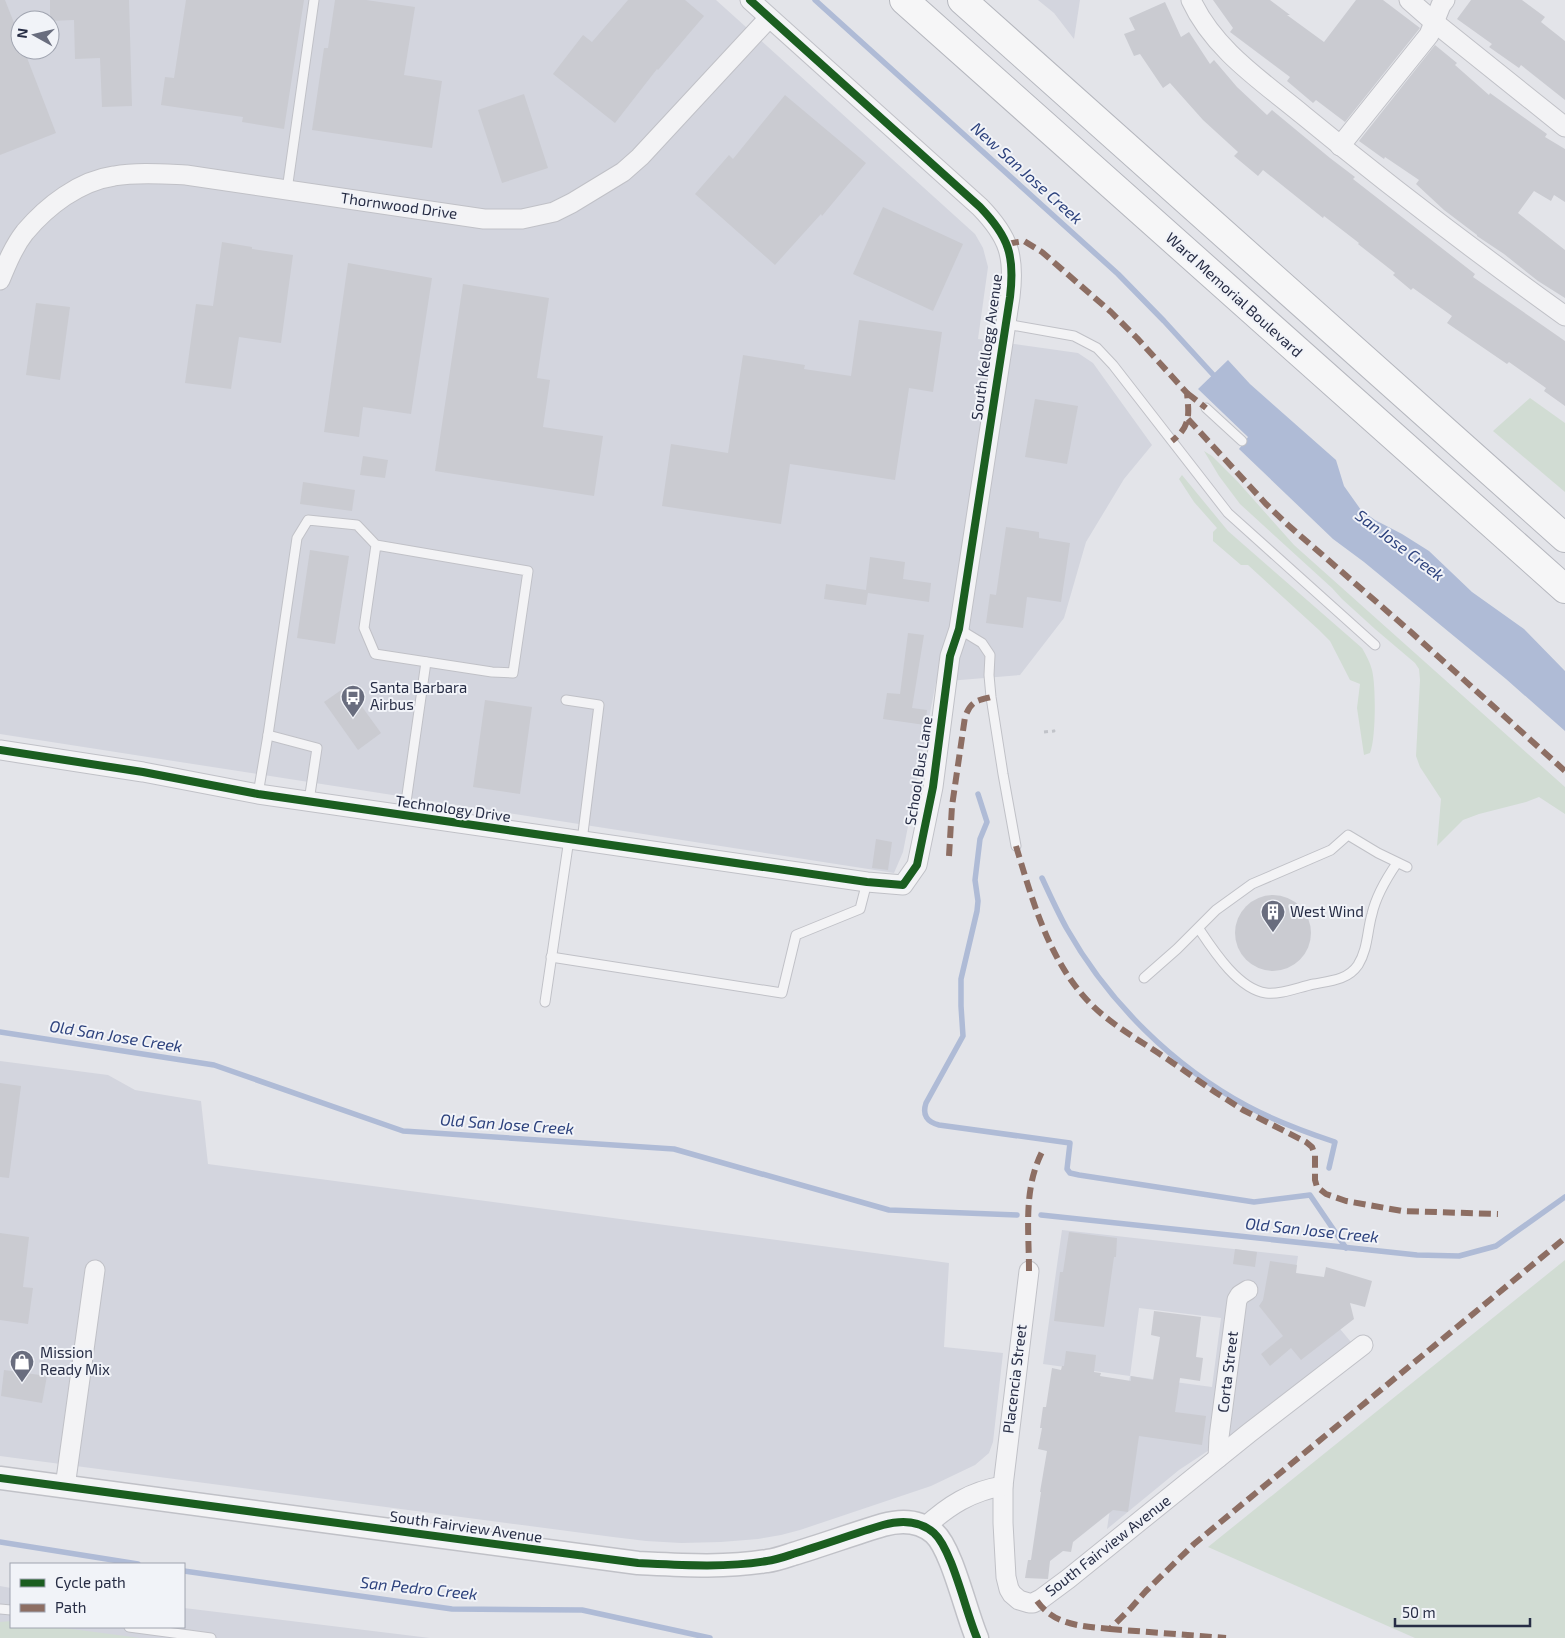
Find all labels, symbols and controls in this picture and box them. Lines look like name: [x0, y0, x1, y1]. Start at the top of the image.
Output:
north arrow: [10, 10, 60, 60]
text: N: [13, 27, 31, 39]
water label: New San Jose Creek: [968, 118, 1087, 228]
street label: Thornwood Drive: [340, 188, 459, 222]
street label: Ward Memorial Boulevard: [1163, 228, 1307, 360]
street label: South Kellogg Avenue: [967, 273, 1005, 421]
water label: San Jose Creek: [1352, 505, 1448, 584]
place label: Santa Barbara Airbus: [370, 678, 467, 713]
bus stop icon: Santa Barbara Airbus: [340, 684, 366, 718]
street label: School Bus Lane: [900, 715, 936, 827]
street label: Technology Drive: [394, 791, 512, 825]
building icon: West Wind: [1260, 899, 1286, 933]
place label: West Wind: [1290, 902, 1364, 920]
water label: Old San Jose Creek: [48, 1016, 184, 1055]
water label: Old San Jose Creek: [439, 1109, 575, 1138]
water label: Old San Jose Creek: [1244, 1213, 1380, 1246]
street label: Placencia Street: [998, 1323, 1030, 1434]
street label: Corta Street: [1213, 1330, 1241, 1414]
place label: Mission Ready Mix: [40, 1343, 110, 1378]
shop icon: Mission Ready Mix: [9, 1349, 35, 1383]
street label: South Fairview Avenue: [1041, 1491, 1174, 1600]
street label: South Fairview Avenue: [389, 1506, 544, 1546]
legend: [10, 1563, 185, 1628]
water label: San Pedro Creek: [360, 1572, 479, 1603]
text: Cycle path: [55, 1573, 126, 1591]
scale bar: [1395, 1596, 1530, 1628]
text: Path: [55, 1598, 86, 1616]
text: 50 m: [1402, 1603, 1436, 1621]

